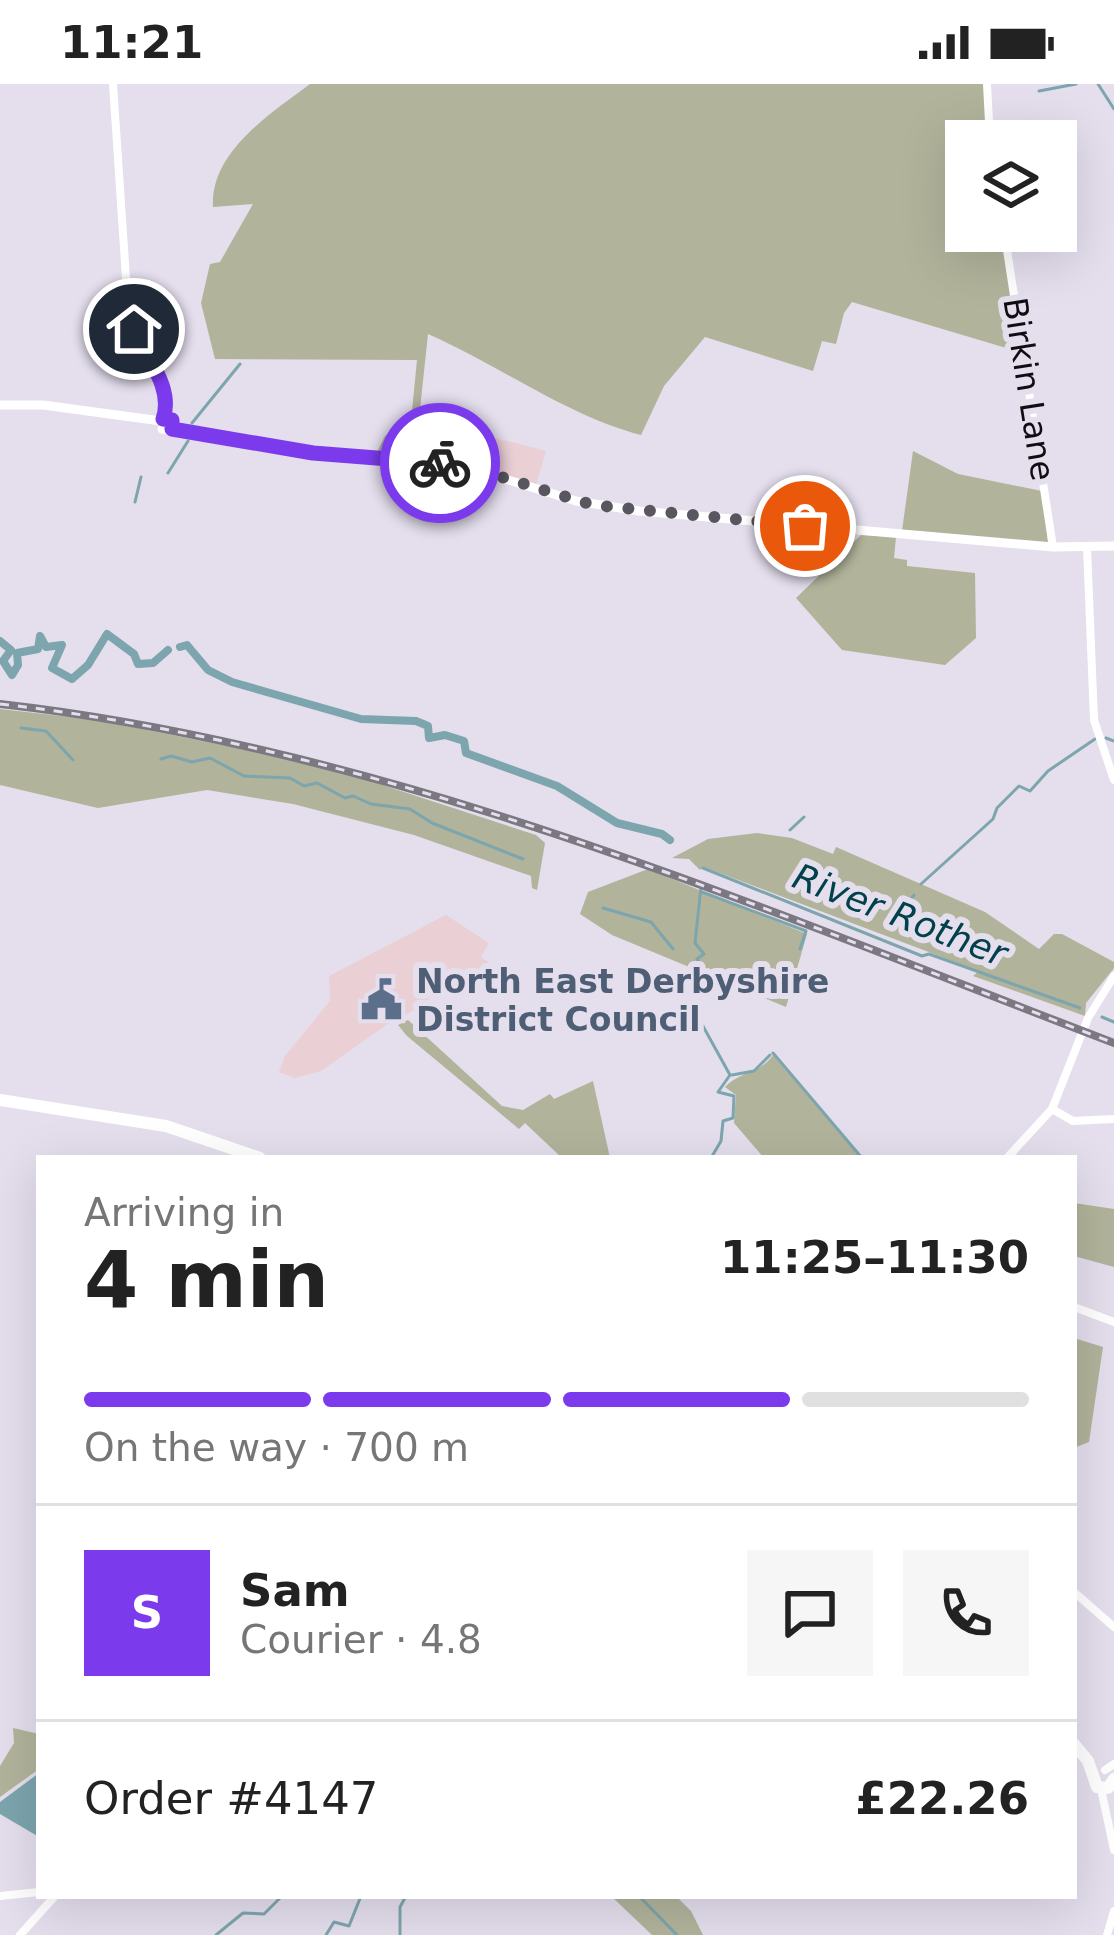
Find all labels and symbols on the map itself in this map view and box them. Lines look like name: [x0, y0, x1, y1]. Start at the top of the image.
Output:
pin: [83, 278, 185, 380]
street label: Birkin Lane: [995, 295, 1063, 483]
courier: [380, 403, 500, 523]
pin: [754, 475, 856, 577]
water label: River Rother: [787, 855, 1015, 975]
place label: North East Derbyshire District Council: [416, 962, 829, 1039]
public building icon: North East Derbyshire District Council: [359, 977, 405, 1023]

